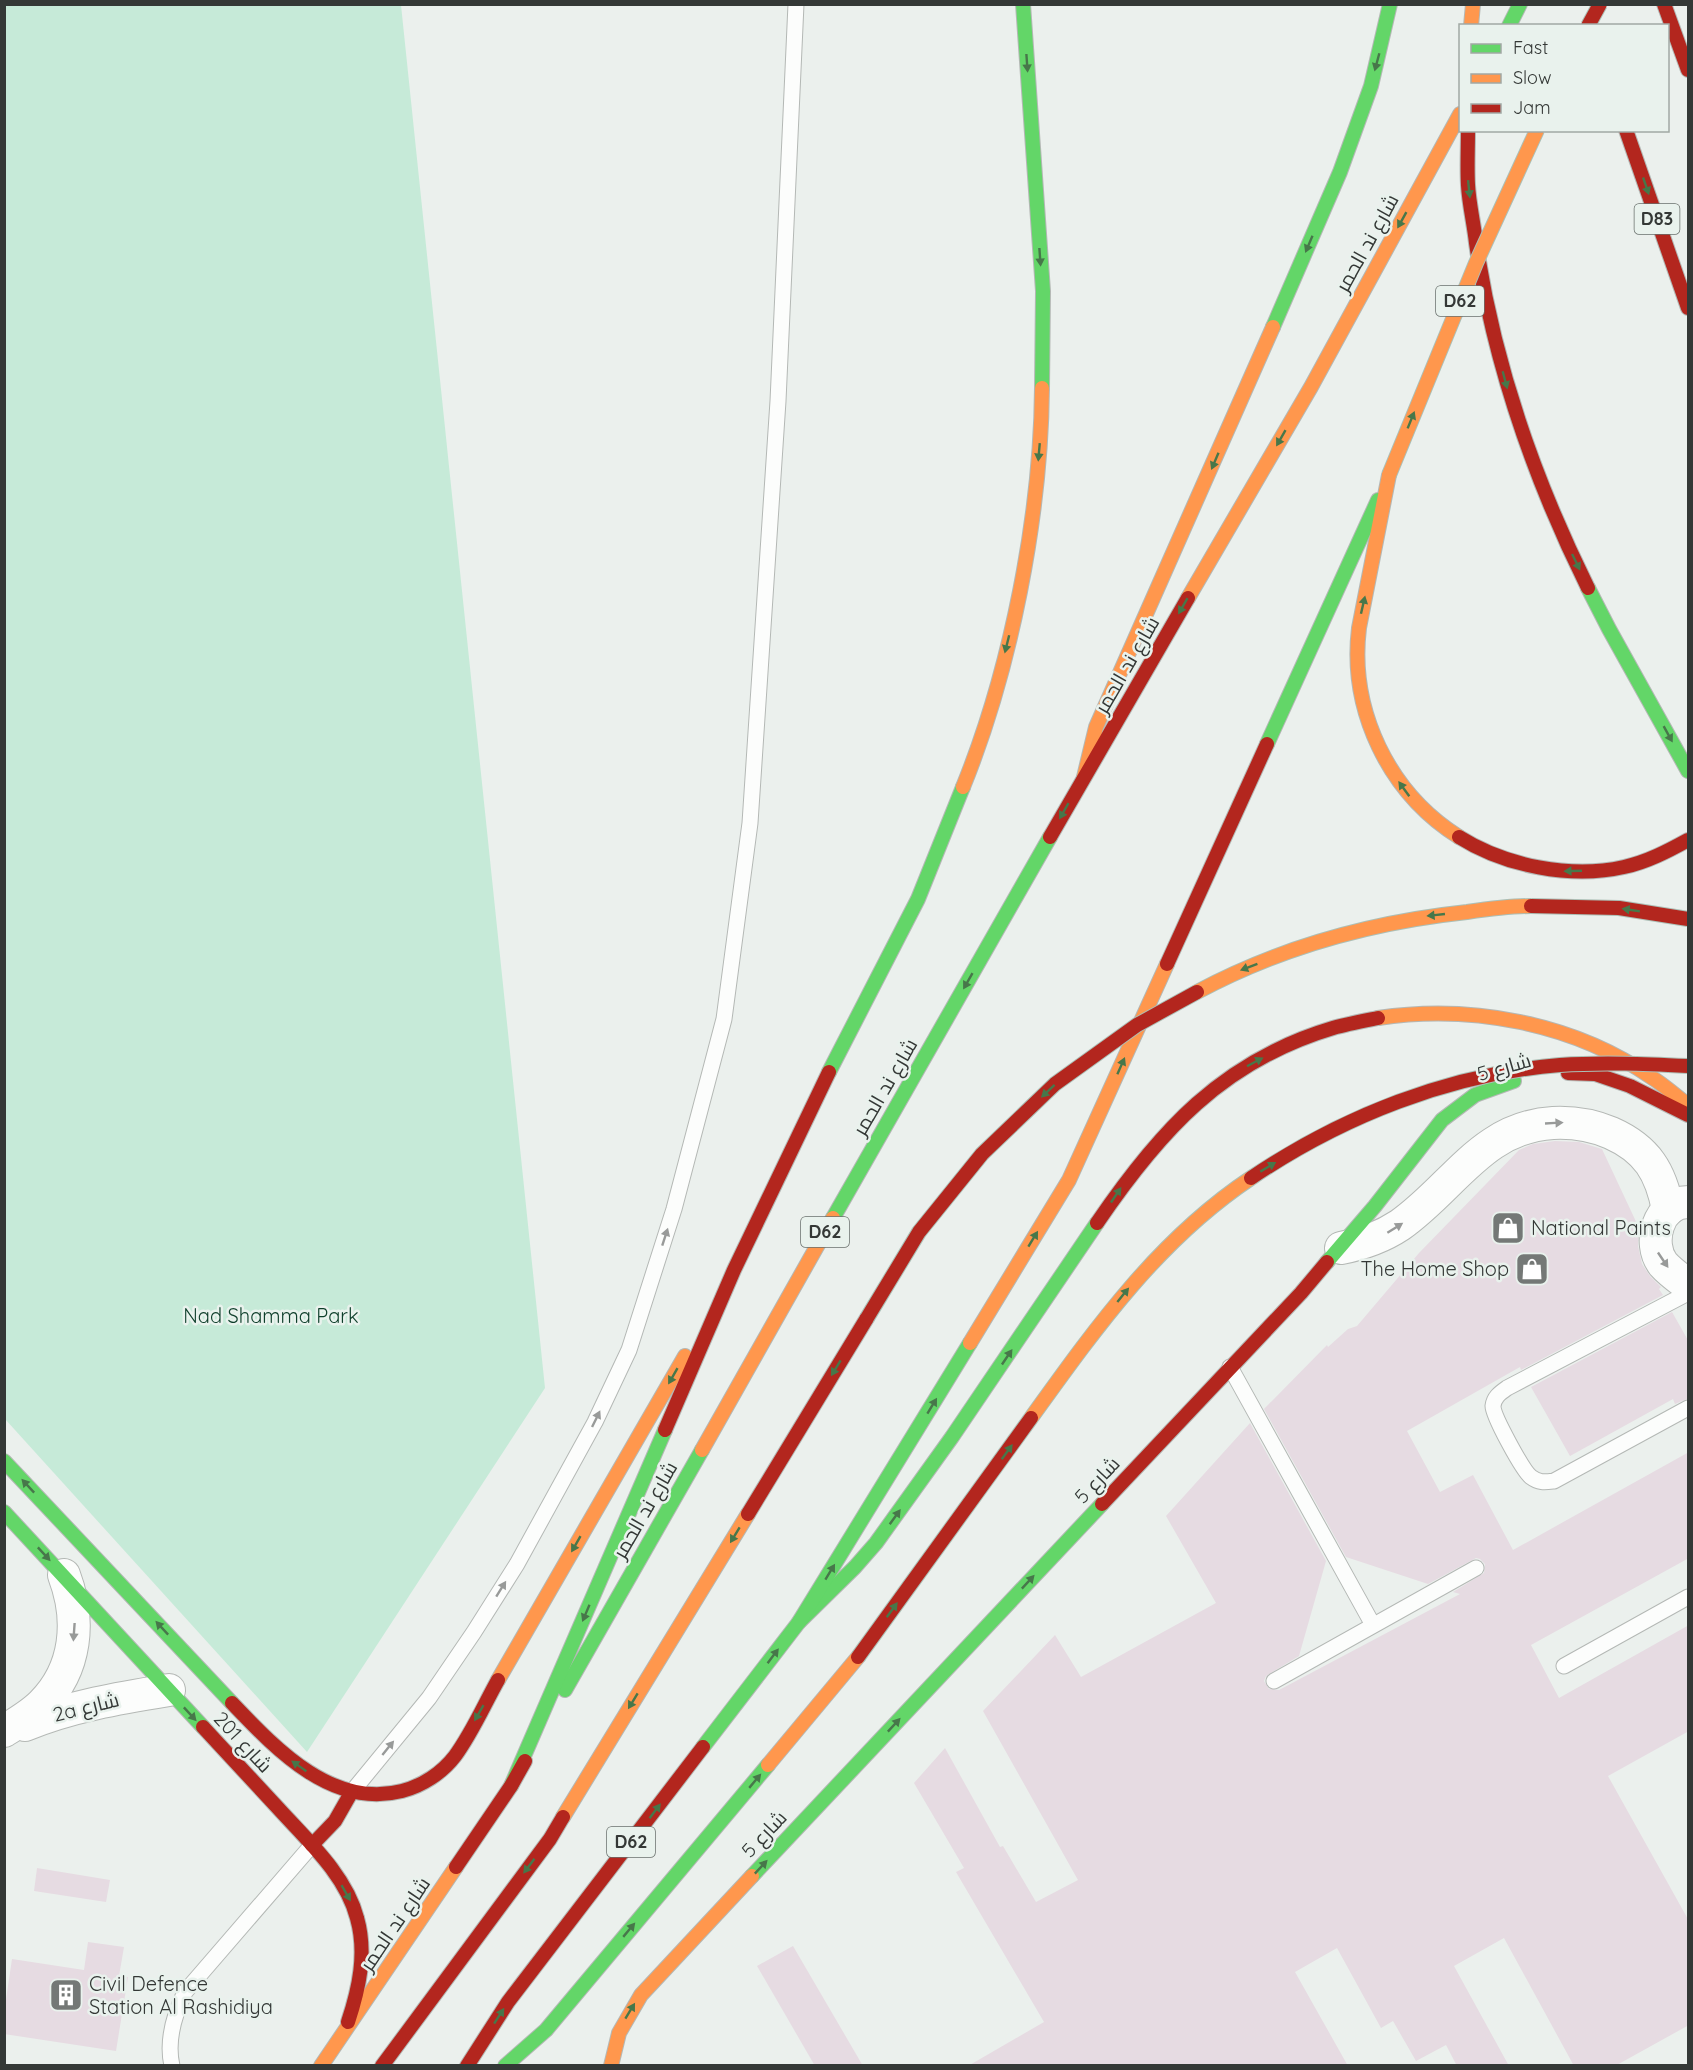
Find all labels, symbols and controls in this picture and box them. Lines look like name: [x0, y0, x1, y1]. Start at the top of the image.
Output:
legend: [1459, 24, 1669, 132]
text: Fast: [1513, 36, 1548, 59]
one-way arrow: [1022, 53, 1031, 72]
one-way arrow: [1372, 53, 1382, 71]
text: Slow: [1513, 66, 1551, 89]
text: Jam: [1513, 96, 1551, 119]
one-way arrow: [1641, 177, 1651, 195]
one-way arrow: [1464, 179, 1474, 198]
street label: شارع ند الحمر: [1329, 189, 1405, 298]
road number: D83: [1634, 204, 1680, 234]
one-way arrow: [1397, 212, 1407, 229]
one-way arrow: [1304, 235, 1313, 253]
one-way arrow: [1035, 248, 1045, 267]
road number: D62: [1436, 286, 1484, 316]
one-way arrow: [1501, 371, 1511, 389]
one-way arrow: [1406, 411, 1416, 429]
one-way arrow: [1276, 430, 1287, 446]
one-way arrow: [1034, 443, 1044, 462]
one-way arrow: [1210, 453, 1220, 471]
one-way arrow: [1571, 553, 1580, 570]
one-way arrow: [1359, 596, 1369, 615]
one-way arrow: [1178, 598, 1189, 614]
street label: شارع ند الحمر: [1088, 612, 1166, 720]
one-way arrow: [1002, 635, 1012, 654]
one-way arrow: [1663, 726, 1673, 743]
one-way arrow: [1398, 781, 1410, 797]
one-way arrow: [1060, 803, 1070, 820]
one-way arrow: [1563, 867, 1582, 876]
one-way arrow: [1621, 906, 1640, 915]
one-way arrow: [1427, 910, 1446, 920]
one-way arrow: [1240, 963, 1258, 973]
one-way arrow: [963, 973, 973, 990]
street label: شارع ند الحمر: [846, 1034, 924, 1142]
street label: شارع 5: [1474, 1047, 1534, 1088]
one-way arrow: [1117, 1057, 1126, 1074]
one-way arrow: [1247, 1057, 1264, 1067]
one-way arrow: [1041, 1084, 1056, 1098]
one-way arrow: [1544, 1118, 1563, 1128]
one-way arrow: [1260, 1161, 1276, 1172]
one-way arrow: [1110, 1188, 1122, 1204]
shop icon: National Paints: [1490, 1210, 1526, 1246]
place label: National Paints: [1531, 1215, 1671, 1240]
road number: D62: [801, 1217, 849, 1247]
one-way arrow: [1387, 1222, 1403, 1233]
one-way arrow: [660, 1228, 670, 1246]
one-way arrow: [1028, 1231, 1039, 1247]
shop icon: The Home Shop: [1514, 1251, 1550, 1287]
one-way arrow: [1657, 1252, 1669, 1268]
place label: The Home Shop: [1361, 1256, 1509, 1281]
one-way arrow: [1116, 1288, 1129, 1303]
park label: Nad Shamma Park: [183, 1303, 359, 1328]
one-way arrow: [1001, 1349, 1012, 1365]
one-way arrow: [831, 1360, 842, 1376]
one-way arrow: [669, 1367, 679, 1384]
one-way arrow: [926, 1398, 937, 1414]
one-way arrow: [592, 1410, 601, 1427]
one-way arrow: [1000, 1444, 1012, 1459]
street label: شارع 5: [1069, 1451, 1126, 1510]
street label: شارع ند الحمر: [606, 1457, 684, 1565]
one-way arrow: [22, 1480, 36, 1494]
one-way arrow: [889, 1509, 901, 1525]
one-way arrow: [729, 1527, 740, 1543]
one-way arrow: [571, 1536, 581, 1553]
one-way arrow: [37, 1547, 51, 1561]
one-way arrow: [824, 1564, 835, 1580]
one-way arrow: [1021, 1575, 1035, 1590]
one-way arrow: [496, 1581, 507, 1597]
one-way arrow: [886, 1602, 898, 1618]
one-way arrow: [580, 1604, 590, 1622]
one-way arrow: [155, 1621, 169, 1636]
one-way arrow: [69, 1622, 79, 1641]
one-way arrow: [767, 1648, 780, 1664]
street label: 2a شارع: [50, 1686, 122, 1729]
one-way arrow: [628, 1693, 639, 1709]
one-way arrow: [474, 1705, 484, 1722]
one-way arrow: [183, 1706, 197, 1721]
street label: شارع 201: [207, 1706, 278, 1779]
one-way arrow: [887, 1717, 901, 1732]
one-way arrow: [381, 1740, 394, 1755]
one-way arrow: [291, 1761, 307, 1772]
one-way arrow: [748, 1773, 761, 1789]
one-way arrow: [648, 1803, 661, 1819]
street label: شارع 5: [736, 1805, 793, 1864]
road number: D62: [607, 1827, 655, 1857]
one-way arrow: [524, 1859, 536, 1874]
one-way arrow: [753, 1860, 767, 1874]
street label: شارع ند الحمر: [353, 1872, 437, 1977]
one-way arrow: [341, 1885, 351, 1902]
one-way arrow: [623, 1922, 636, 1938]
place label: Civil Defence Station Al Rashidiya: [89, 1971, 273, 2019]
building icon: Civil Defence Station Al Rashidiya: [48, 1977, 84, 2013]
one-way arrow: [625, 2002, 635, 2019]
one-way arrow: [493, 2009, 505, 2025]

